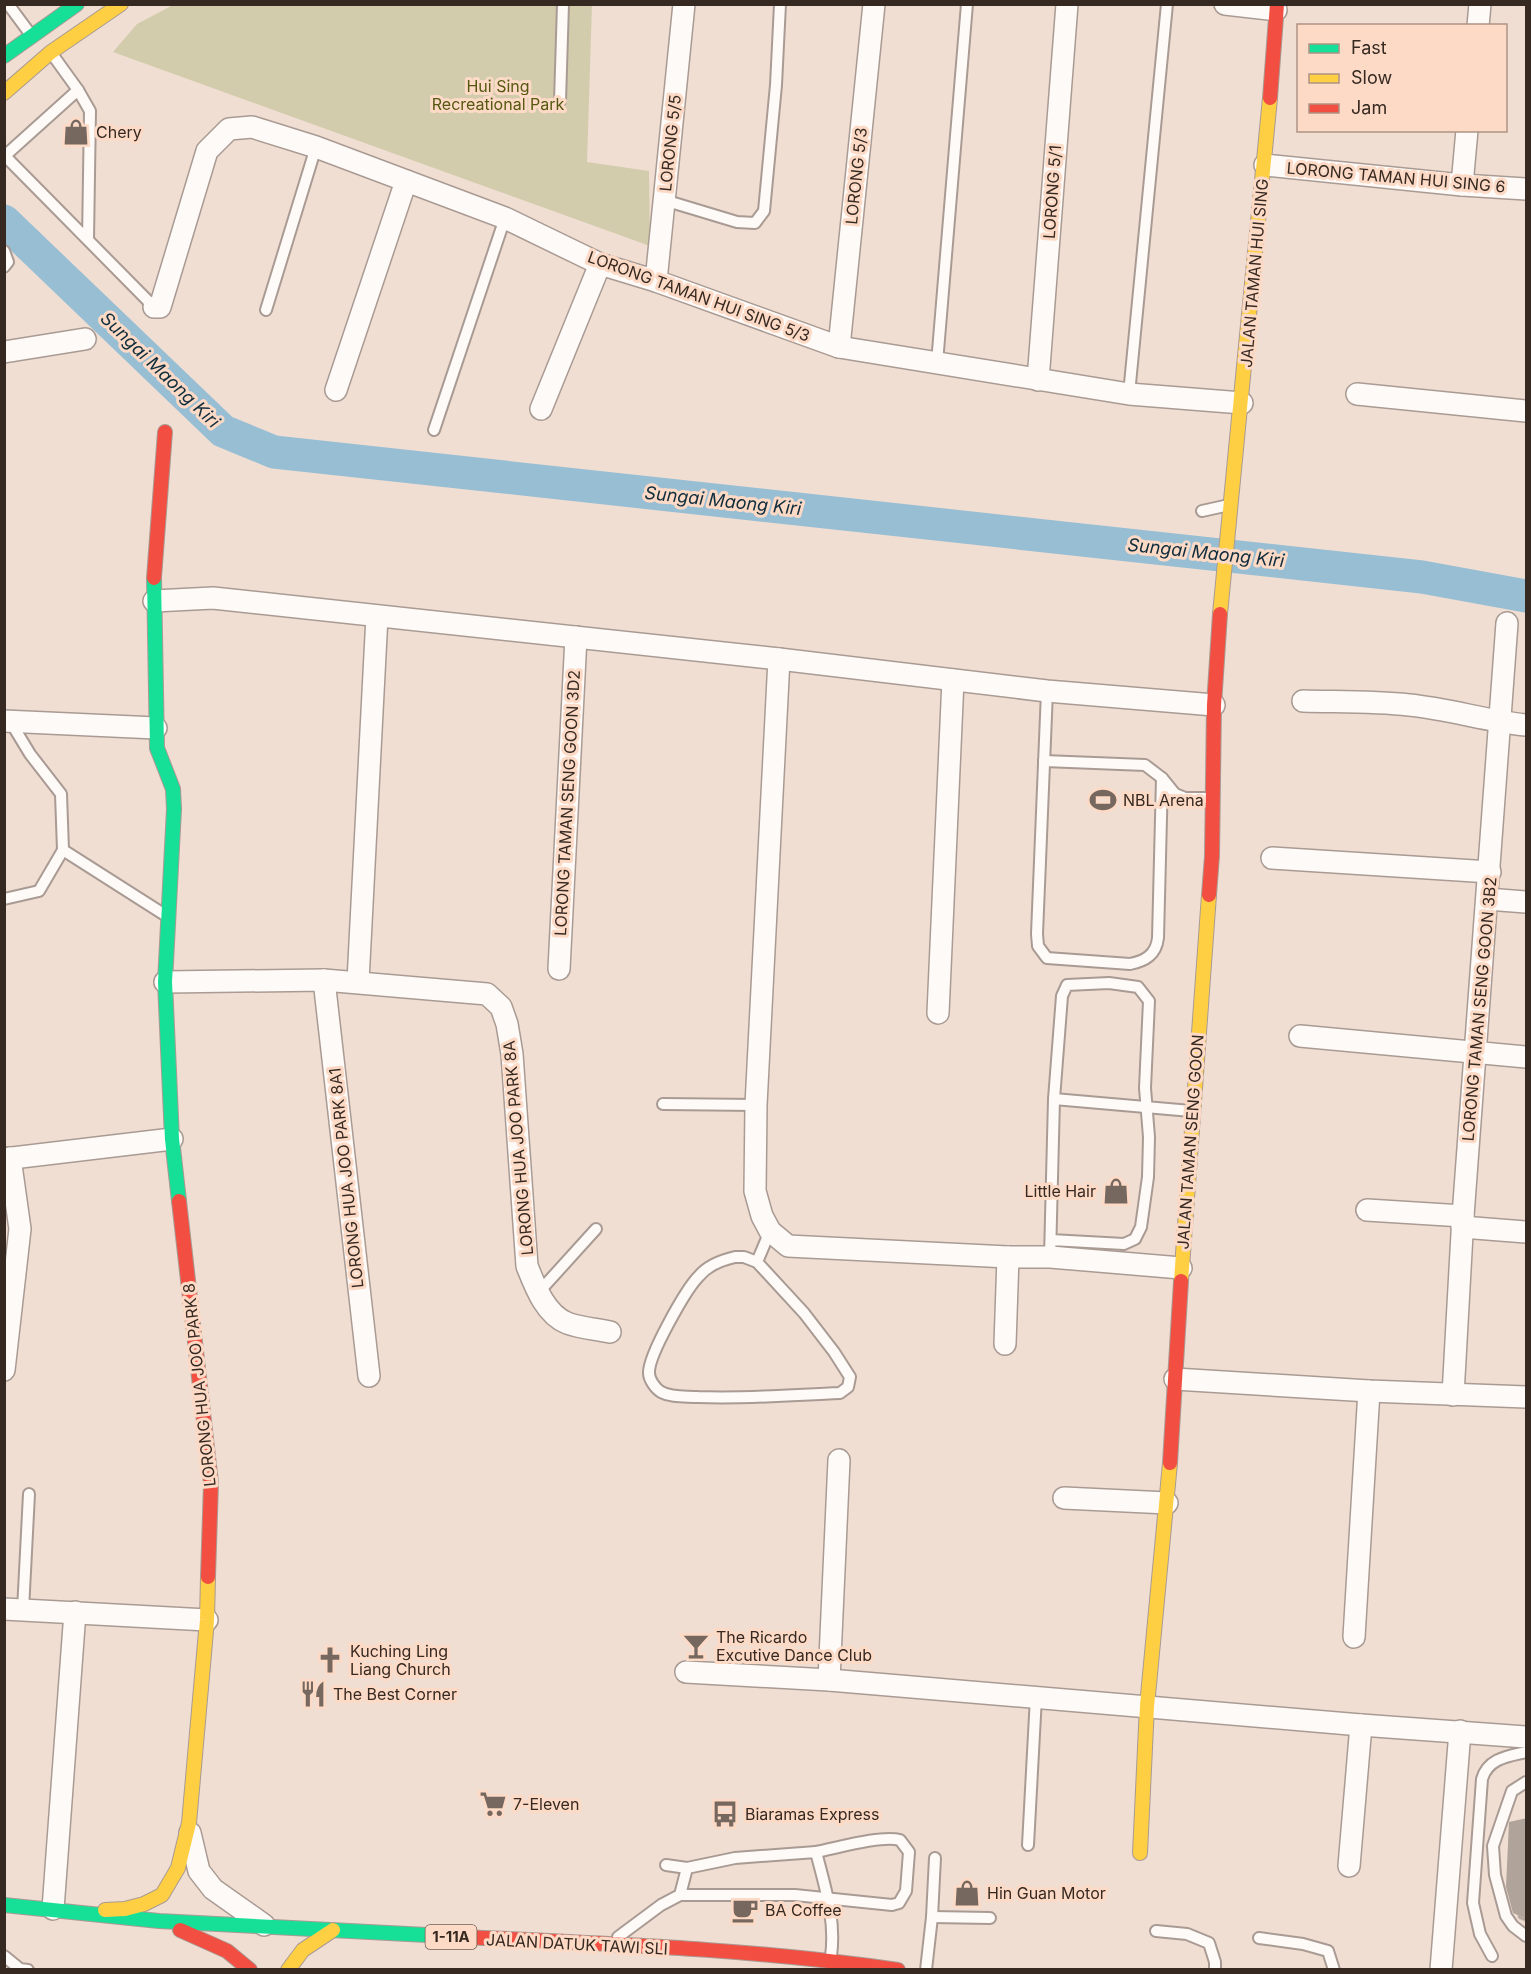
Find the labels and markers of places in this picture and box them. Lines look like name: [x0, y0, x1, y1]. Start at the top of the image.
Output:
shop icon: Chery: [61, 117, 91, 147]
place label: Chery: [96, 122, 142, 142]
sports icon: NBL Arena: [1088, 785, 1118, 815]
place label: NBL Arena: [1123, 790, 1204, 810]
shop icon: Little Hair: [1101, 1176, 1131, 1206]
place label: Little Hair: [1025, 1181, 1096, 1201]
place label: The Ricardo Excutive Dance Club: [716, 1627, 872, 1665]
bar icon: The Ricardo Excutive Dance Club: [681, 1631, 711, 1661]
place label: Kuching Ling Liang Church: [350, 1641, 451, 1679]
church icon: Kuching Ling Liang Church: [315, 1645, 345, 1675]
restaurant icon: The Best Corner: [298, 1679, 328, 1709]
place label: The Best Corner: [333, 1684, 457, 1704]
supermarket icon: 7-Eleven: [478, 1789, 508, 1819]
place label: 7-Eleven: [513, 1794, 579, 1814]
bus stop icon: Biaramas Express: [710, 1799, 740, 1829]
place label: Biaramas Express: [745, 1804, 879, 1824]
shop icon: Hin Guan Motor: [952, 1878, 982, 1908]
place label: Hin Guan Motor: [987, 1883, 1106, 1903]
cafe icon: BA Coffee: [730, 1895, 760, 1925]
place label: BA Coffee: [765, 1900, 842, 1920]

